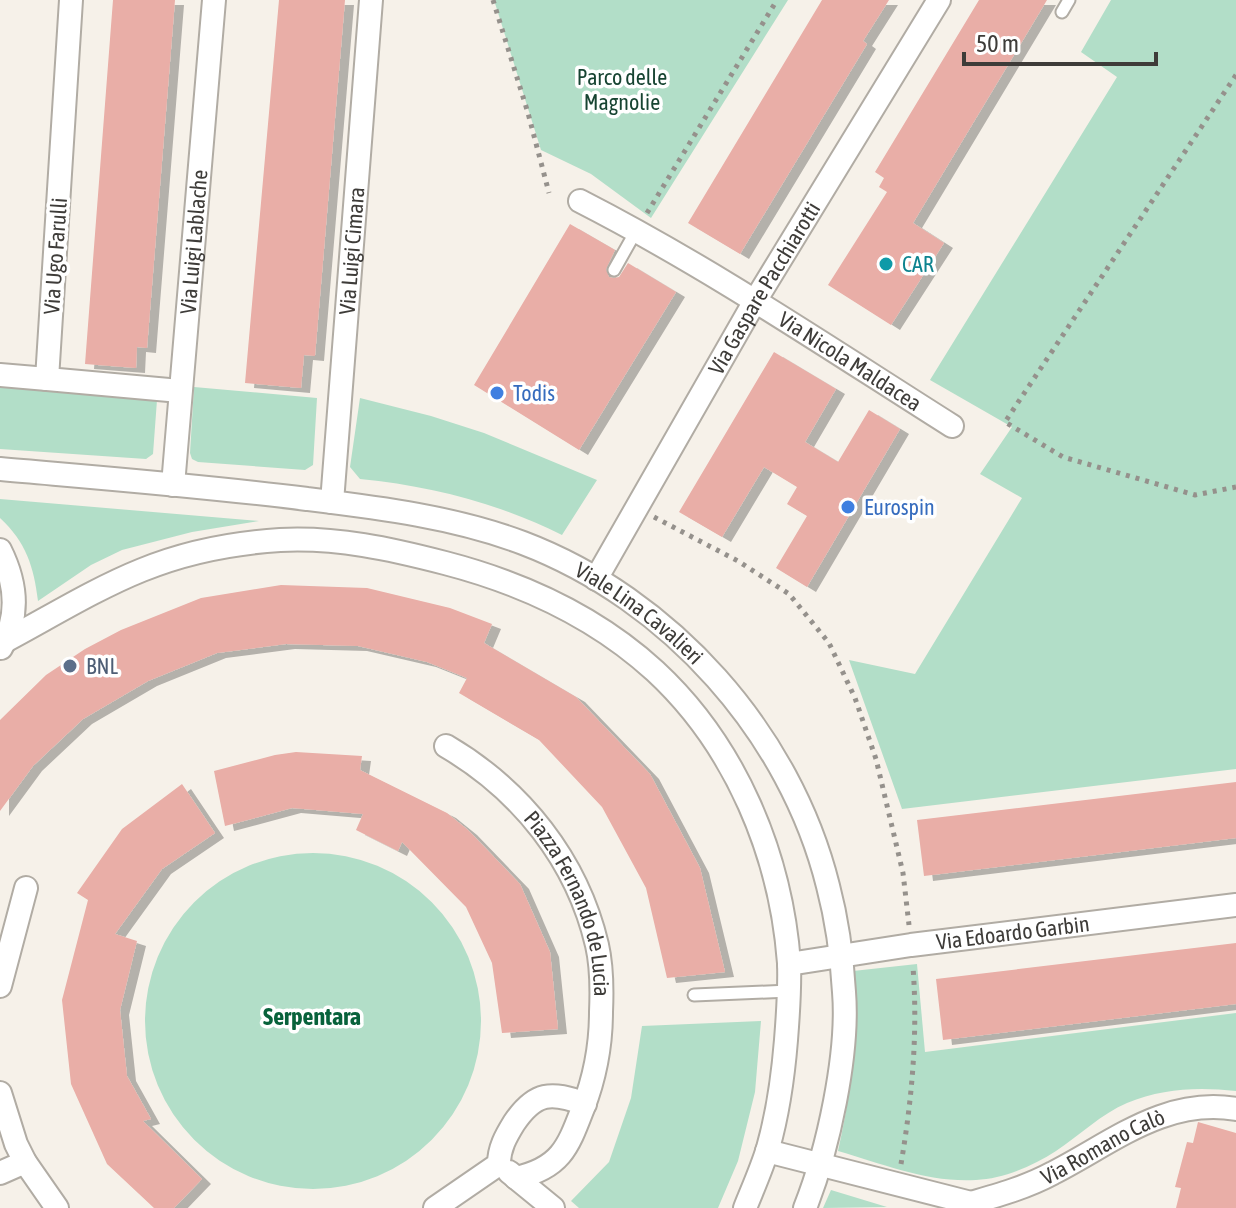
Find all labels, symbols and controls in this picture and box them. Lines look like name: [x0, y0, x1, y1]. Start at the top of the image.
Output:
scale bar: [964, 16, 1156, 66]
text: 50 m: [976, 30, 1019, 57]
park label: Parco delle Magnolie: [577, 64, 667, 115]
street label: Via Luigi Lablache: [174, 169, 213, 315]
street label: Via Luigi Cimara: [334, 186, 369, 316]
street label: Via Ugo Farulli: [38, 197, 72, 315]
street label: Via Gaspare Pacchiarotti: [703, 197, 826, 379]
place label: CAR: [902, 251, 934, 277]
marker: CAR: [877, 255, 895, 273]
street label: Via Nicola Maldacea: [774, 306, 926, 416]
place label: Todis: [513, 380, 555, 406]
marker: Todis: [488, 384, 506, 402]
place label: Eurospin: [864, 494, 935, 520]
marker: Eurospin: [839, 498, 857, 516]
street label: Viale Lina Cavalieri: [571, 556, 709, 669]
place label: BNL: [86, 653, 118, 679]
marker: BNL: [61, 657, 79, 675]
street label: Piazza Fernando de Lucia: [519, 805, 615, 997]
street label: Via Edoardo Garbin: [935, 910, 1091, 955]
district label: Serpentara: [263, 1003, 361, 1030]
street label: Via Romano Calò: [1037, 1103, 1168, 1190]

